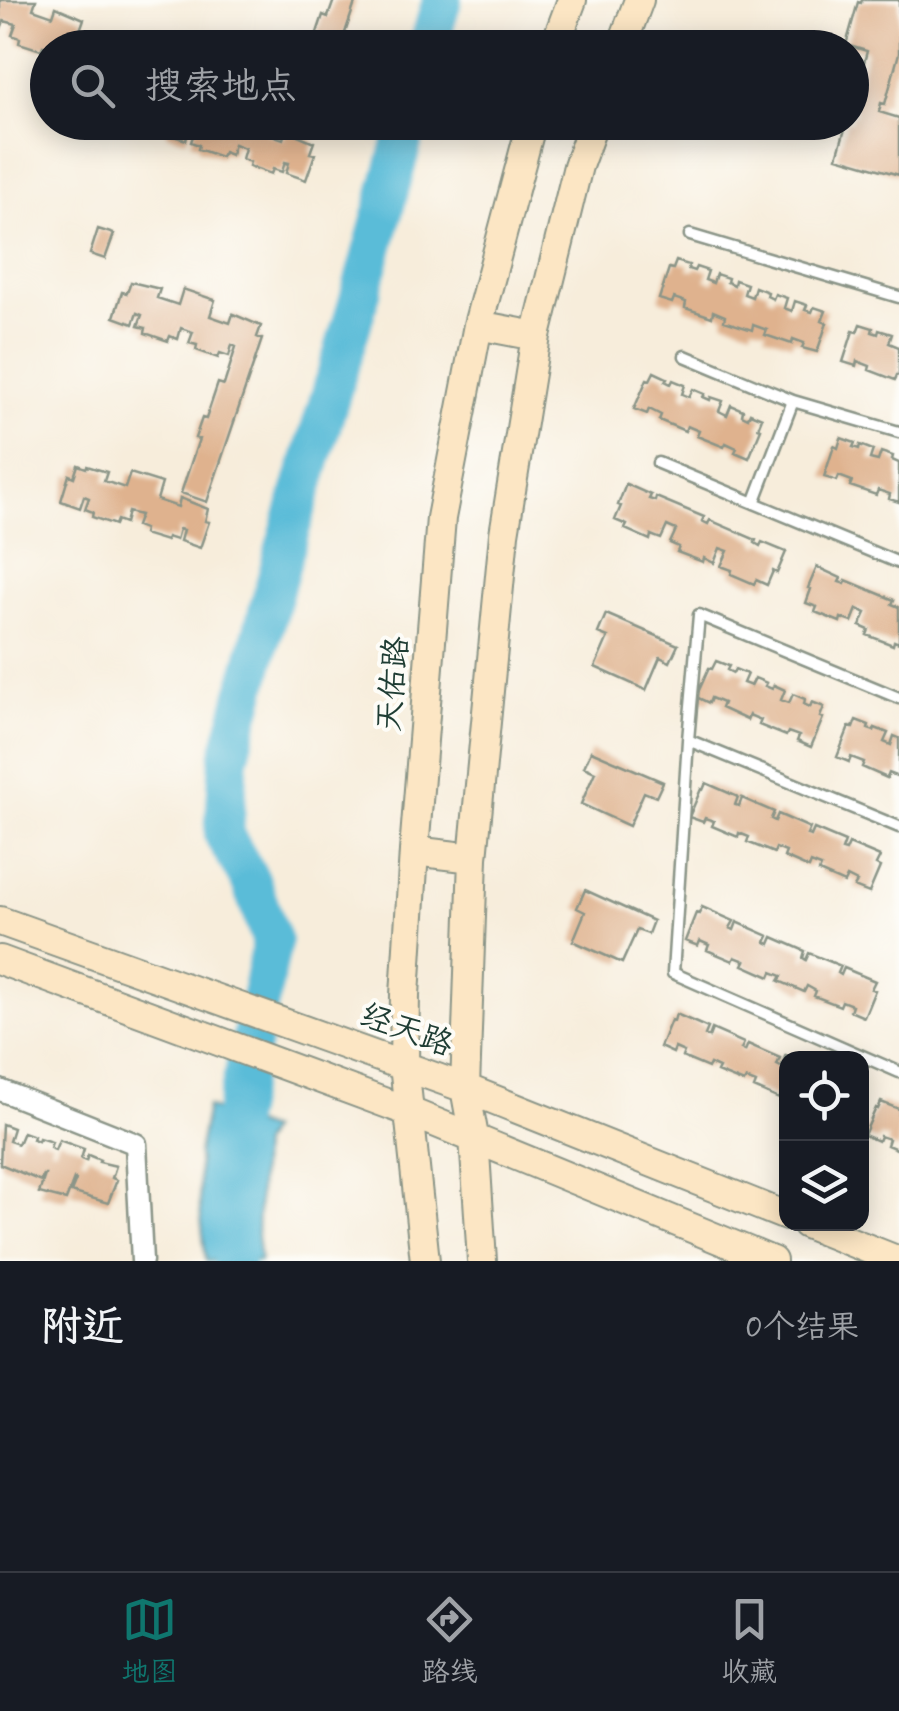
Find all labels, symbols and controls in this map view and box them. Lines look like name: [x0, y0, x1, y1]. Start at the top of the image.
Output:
search box: [30, 30, 869, 140]
icon: search: [65, 58, 120, 113]
text: 搜索地点: [145, 63, 297, 112]
street label: 天佑路: [369, 635, 419, 734]
street label: 经天路: [354, 995, 459, 1067]
map controls: [779, 1051, 869, 1231]
button: locate: [779, 1051, 869, 1141]
button: layers: [779, 1141, 869, 1231]
text: 附近: [40, 1301, 124, 1356]
text: 0个结果: [745, 1307, 859, 1349]
tab: 地图: [122, 1592, 178, 1692]
tab: 路线: [421, 1592, 477, 1692]
tab: 收藏: [721, 1592, 777, 1692]

